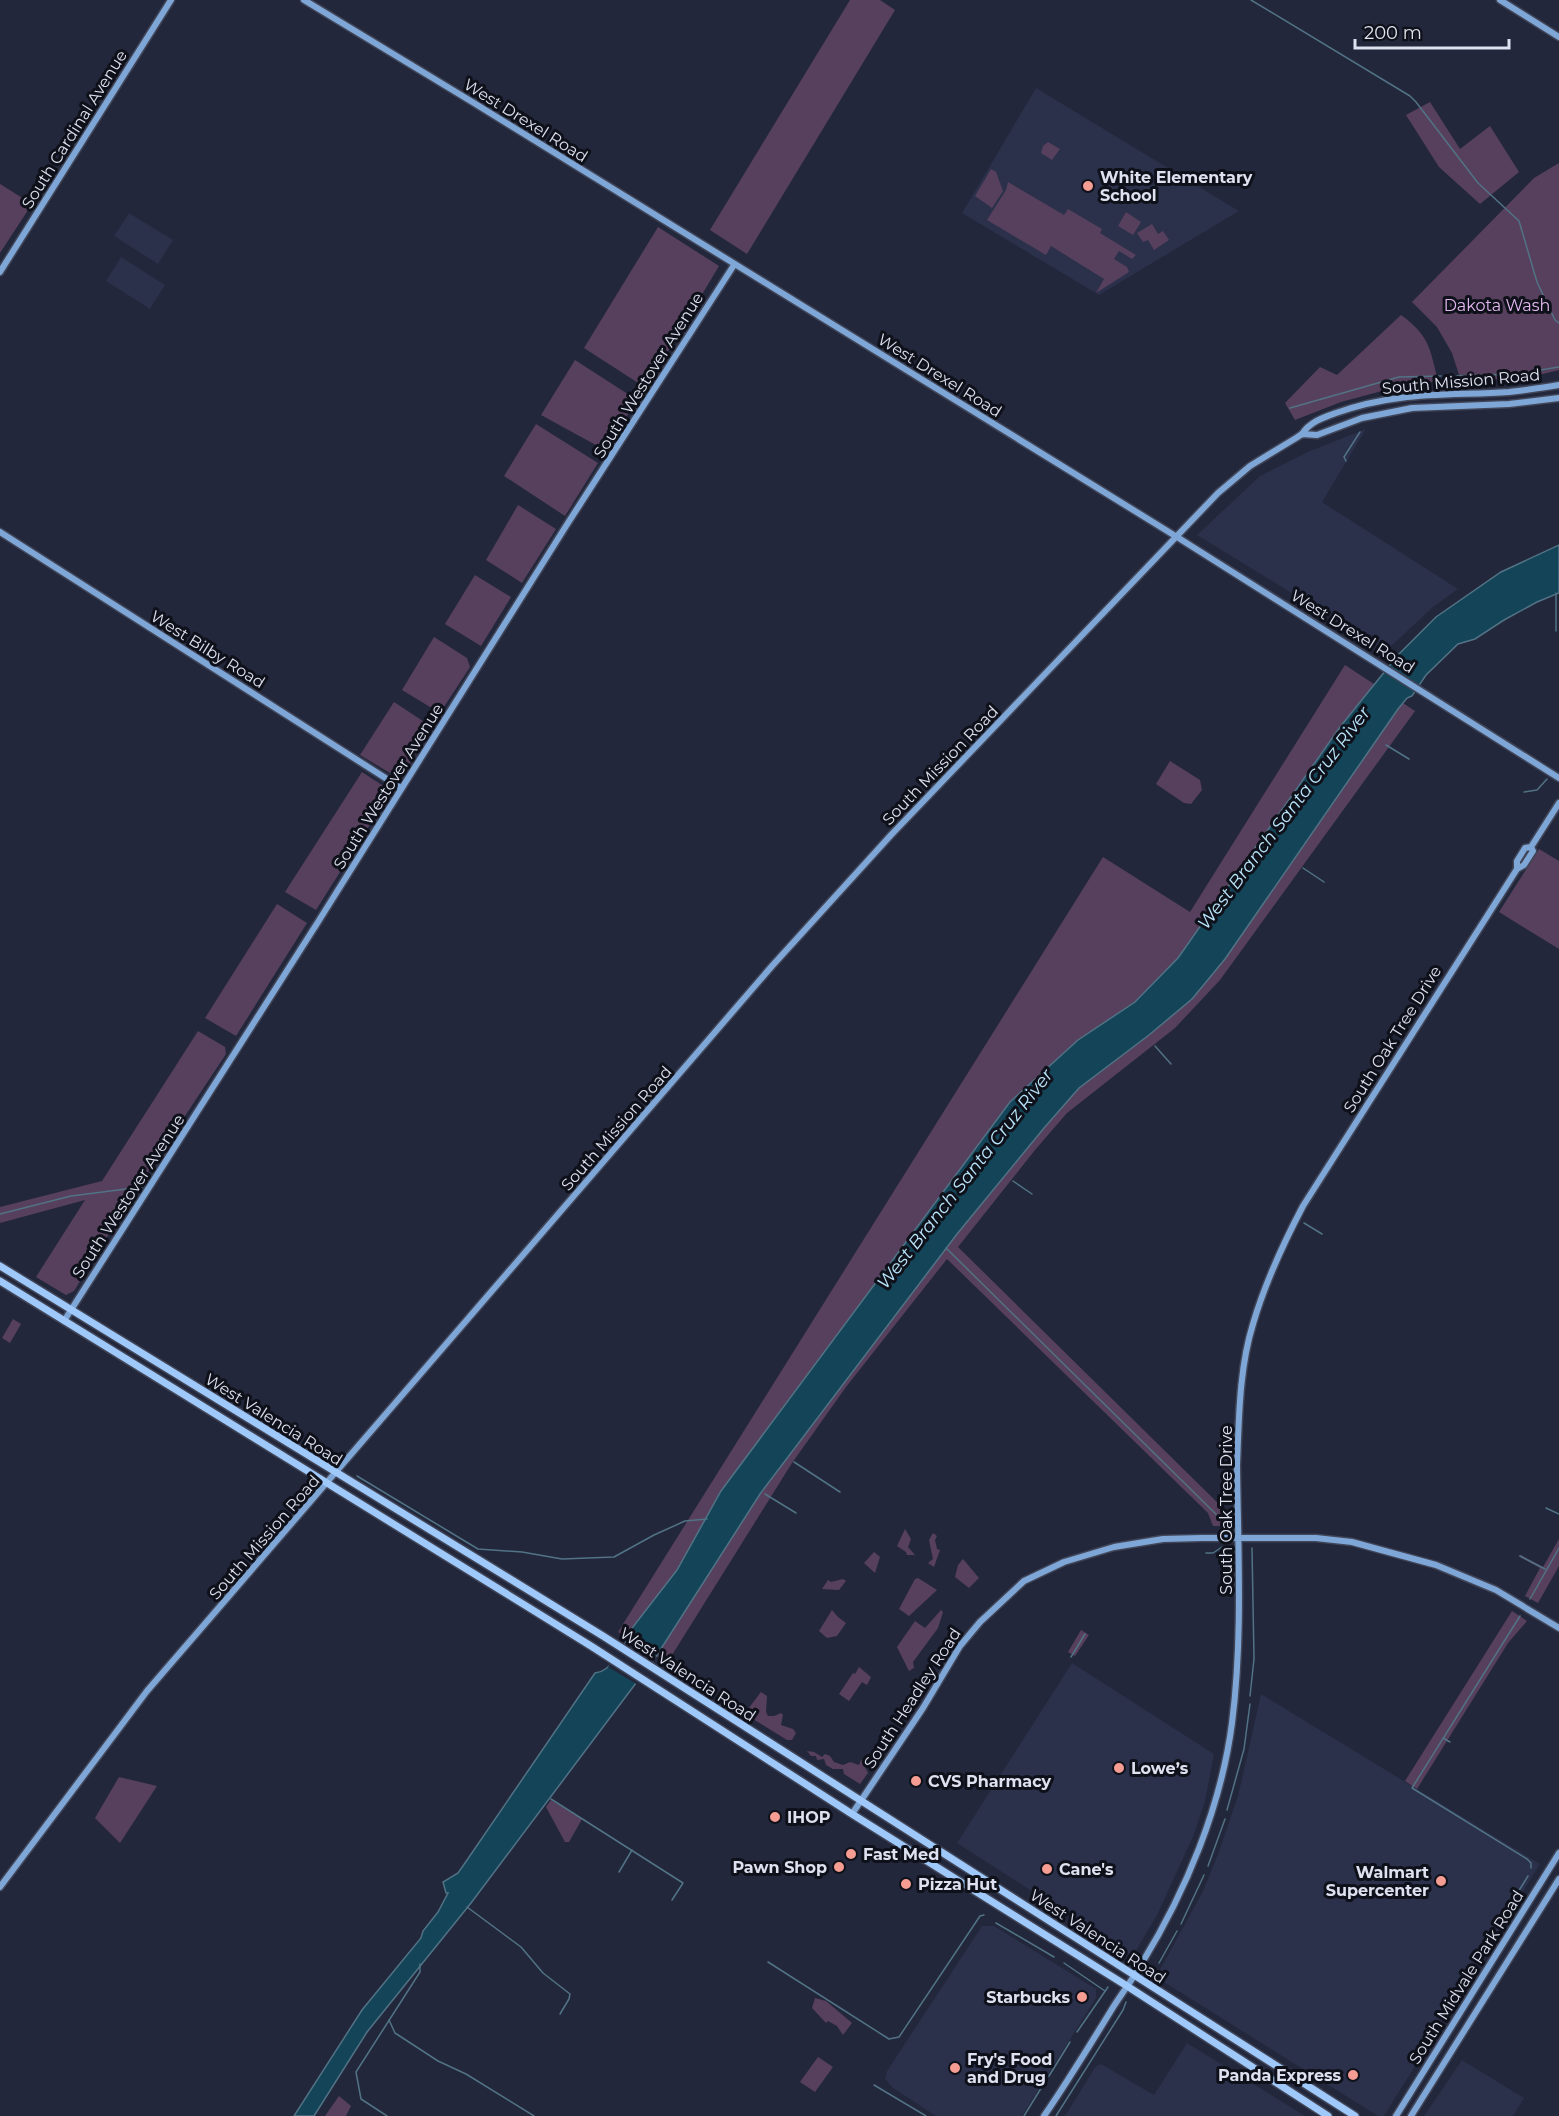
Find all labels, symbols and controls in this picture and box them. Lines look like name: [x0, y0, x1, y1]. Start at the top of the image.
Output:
scale bar: [1355, 12, 1510, 50]
text: 200 m: [1364, 22, 1422, 44]
street label: South Cardinal Avenue: [18, 47, 131, 212]
street label: West Drexel Road: [460, 75, 591, 166]
place label: White Elementary School: [1100, 168, 1253, 205]
marker: White Elementary School: [1081, 179, 1095, 193]
street label: South Westover Avenue: [590, 289, 707, 462]
park label: Dakota Wash: [1444, 296, 1550, 315]
street label: West Drexel Road: [874, 330, 1005, 421]
street label: South Mission Road: [1381, 365, 1541, 398]
street label: West Drexel Road: [1287, 586, 1418, 677]
street label: West Bilby Road: [147, 607, 268, 692]
street label: South Westover Avenue: [330, 700, 447, 873]
street label: South Mission Road: [878, 702, 1002, 829]
water label: West Branch Santa Cruz River: [1193, 702, 1375, 934]
street label: South Oak Tree Drive: [1339, 962, 1445, 1116]
street label: South Mission Road: [557, 1062, 676, 1194]
water label: West Branch Santa Cruz River: [872, 1064, 1058, 1293]
street label: South Westover Avenue: [68, 1111, 189, 1282]
street label: West Valencia Road: [202, 1369, 346, 1469]
street label: South Oak Tree Drive: [1217, 1425, 1236, 1595]
street label: South Mission Road: [205, 1471, 324, 1603]
street label: West Valencia Road: [616, 1623, 759, 1725]
street label: South Headley Road: [860, 1625, 965, 1772]
place label: Lowe’s: [1131, 1759, 1189, 1778]
marker: Lowe’s: [1112, 1761, 1126, 1775]
place label: CVS Pharmacy: [928, 1772, 1052, 1791]
marker: CVS Pharmacy: [909, 1774, 923, 1788]
place label: IHOP: [787, 1808, 831, 1827]
marker: IHOP: [768, 1810, 782, 1824]
place label: Fast Med: [863, 1845, 939, 1864]
marker: Fast Med: [844, 1847, 858, 1861]
place label: Pawn Shop: [732, 1858, 827, 1877]
marker: Pawn Shop: [832, 1860, 846, 1874]
place label: Cane's: [1059, 1860, 1114, 1879]
marker: Cane's: [1040, 1862, 1054, 1876]
place label: Walmart Supercenter: [1326, 1863, 1429, 1900]
marker: Walmart Supercenter: [1434, 1874, 1448, 1888]
place label: Pizza Hut: [918, 1875, 997, 1894]
marker: Pizza Hut: [899, 1877, 913, 1891]
street label: West Valencia Road: [1026, 1885, 1169, 1987]
street label: South Midvale Park Road: [1405, 1887, 1528, 2068]
place label: Starbucks: [986, 1988, 1070, 2007]
marker: Starbucks: [1075, 1990, 1089, 2004]
place label: Fry's Food and Drug: [967, 2050, 1052, 2087]
marker: Fry's Food and Drug: [948, 2061, 962, 2075]
place label: Panda Express: [1218, 2066, 1341, 2085]
marker: Panda Express: [1346, 2068, 1360, 2082]

